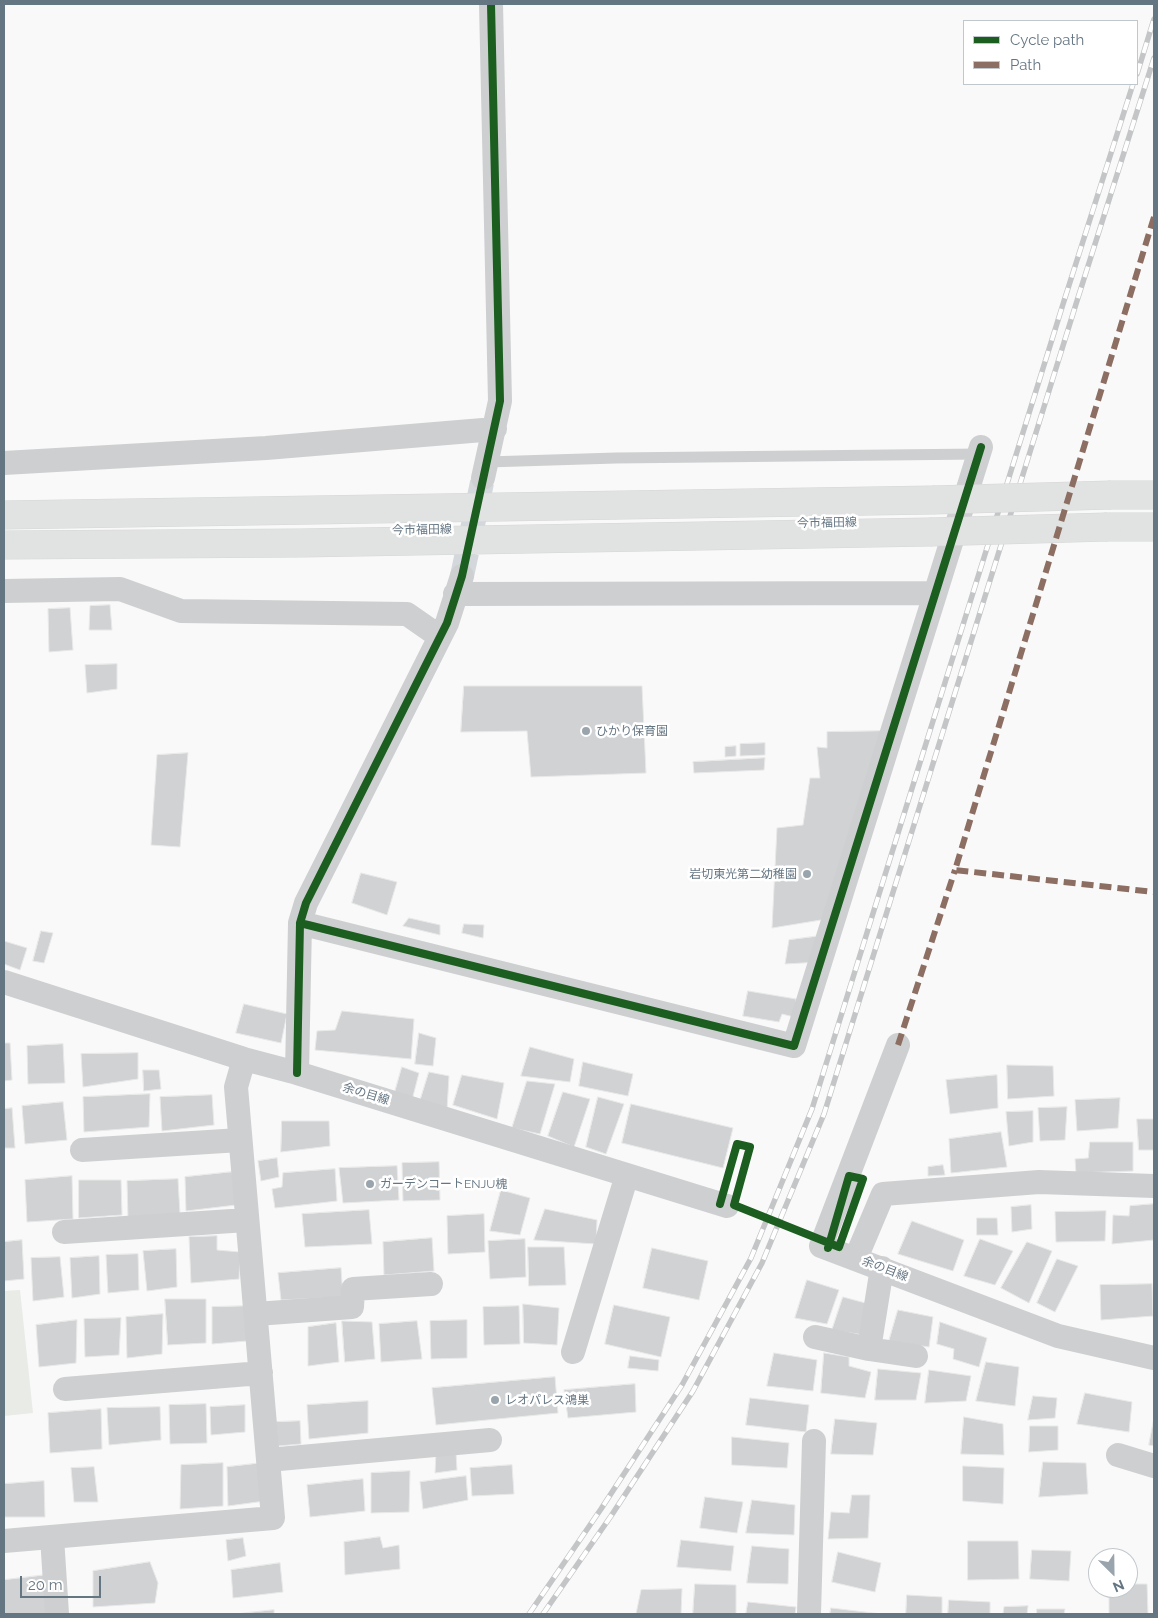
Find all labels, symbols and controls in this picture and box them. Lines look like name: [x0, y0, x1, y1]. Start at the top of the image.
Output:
legend: [963, 20, 1138, 85]
text: Cycle path: [1010, 31, 1084, 49]
text: Path: [1010, 56, 1041, 74]
street label: 今市福田線: [797, 515, 857, 531]
street label: 今市福田線: [392, 522, 452, 538]
place label: ひかり保育園: [596, 724, 668, 738]
marker: ひかり保育園: [580, 725, 592, 737]
place label: 岩切東光第二幼稚園: [689, 867, 797, 881]
marker: 岩切東光第二幼稚園: [801, 868, 813, 880]
street label: 余の目線: [341, 1080, 391, 1108]
place label: ガーデンコートENJU槐: [380, 1177, 507, 1191]
marker: ガーデンコートENJU槐: [364, 1178, 376, 1190]
street label: 余の目線: [860, 1254, 910, 1284]
place label: レオパレス鴻巣: [505, 1393, 589, 1407]
marker: レオパレス鴻巣: [489, 1394, 501, 1406]
north arrow: [1088, 1548, 1138, 1598]
scale bar: [22, 1566, 104, 1598]
text: 20 m: [28, 1576, 63, 1594]
text: N: [1110, 1576, 1127, 1595]

